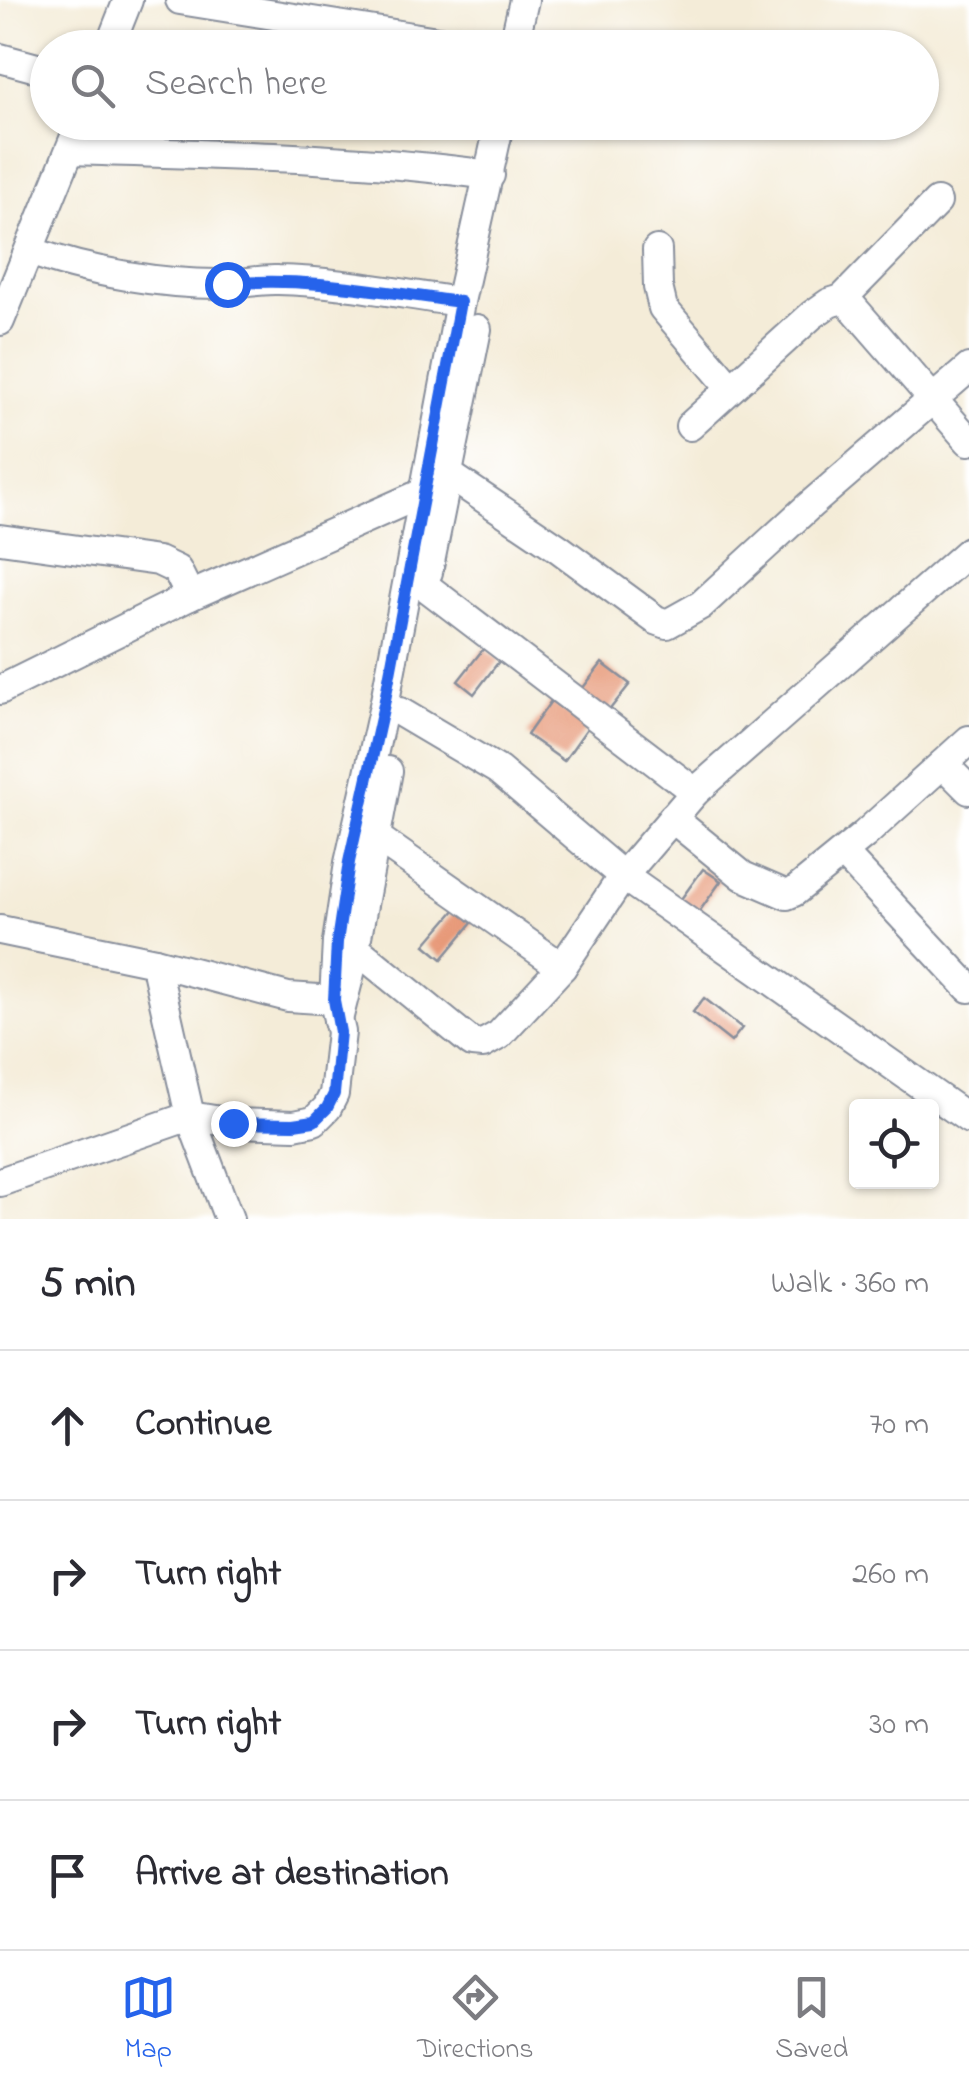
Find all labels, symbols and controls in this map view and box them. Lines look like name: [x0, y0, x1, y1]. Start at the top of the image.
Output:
search box: [30, 30, 939, 140]
text: Search here: [145, 57, 327, 113]
icon: search: [65, 58, 120, 113]
route start: [205, 262, 251, 308]
map controls: [849, 1099, 939, 1189]
button: locate: [849, 1099, 939, 1189]
route end: [211, 1101, 257, 1147]
text: 5 min: [40, 1254, 135, 1315]
text: Walk · 360 m: [771, 1261, 929, 1308]
text: Continue: [135, 1397, 271, 1453]
icon: ahead: [40, 1398, 95, 1453]
text: 70 m: [869, 1402, 929, 1449]
text: Turn right: [135, 1547, 281, 1603]
icon: right: [40, 1548, 95, 1603]
text: 260 m: [852, 1552, 929, 1599]
text: Turn right: [135, 1697, 281, 1753]
icon: right: [40, 1698, 95, 1753]
text: 30 m: [869, 1702, 929, 1749]
text: Arrive at destination: [135, 1847, 449, 1903]
icon: arrive: [40, 1848, 95, 1903]
tab: Map: [121, 1970, 176, 2071]
tab: Directions: [417, 1970, 534, 2071]
tab: Saved: [775, 1970, 848, 2071]

